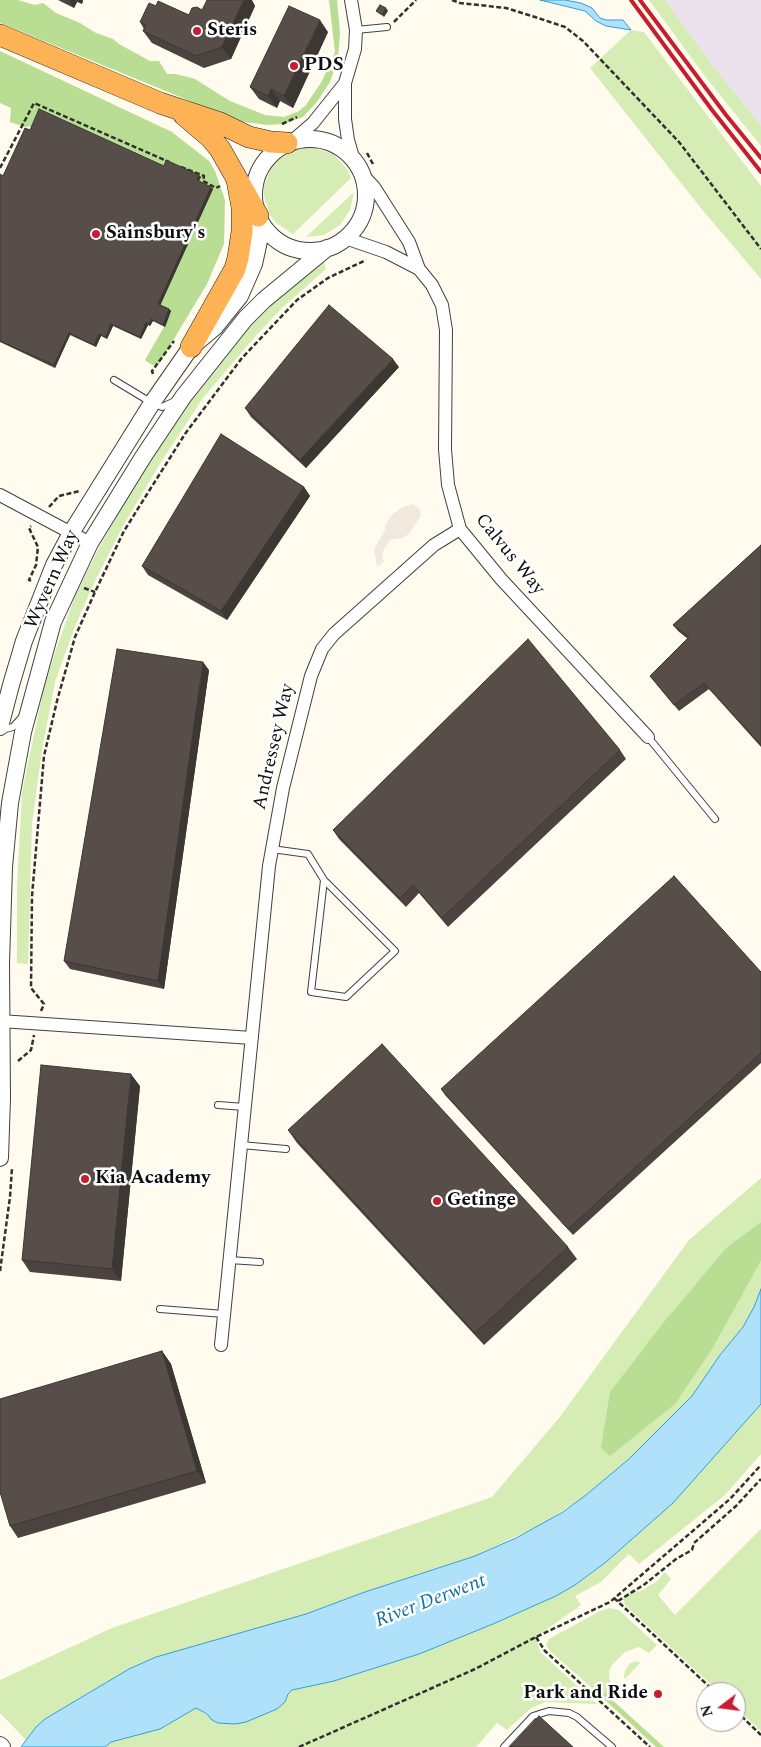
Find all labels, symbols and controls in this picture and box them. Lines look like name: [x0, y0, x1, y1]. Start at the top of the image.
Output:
place label: Steris: [207, 20, 257, 42]
marker: Steris: [191, 25, 203, 37]
place label: PDS: [304, 55, 344, 77]
marker: PDS: [288, 60, 300, 72]
place label: Sainsbury's: [106, 223, 206, 245]
marker: Sainsbury's: [90, 228, 102, 240]
street label: Calvus Way: [469, 510, 549, 600]
street label: Wyvern Way: [21, 527, 85, 633]
street label: Andressey Way: [249, 682, 301, 812]
place label: Kia Academy: [95, 1168, 210, 1190]
marker: Kia Academy: [79, 1173, 91, 1185]
place label: Getinge: [447, 1190, 516, 1212]
marker: Getinge: [431, 1195, 443, 1207]
water label: River Derwent: [372, 1570, 490, 1634]
north arrow: [696, 1682, 746, 1732]
place label: Park and Ride: [523, 1683, 648, 1705]
marker: Park and Ride: [652, 1688, 664, 1700]
text: N: [695, 1703, 719, 1719]

